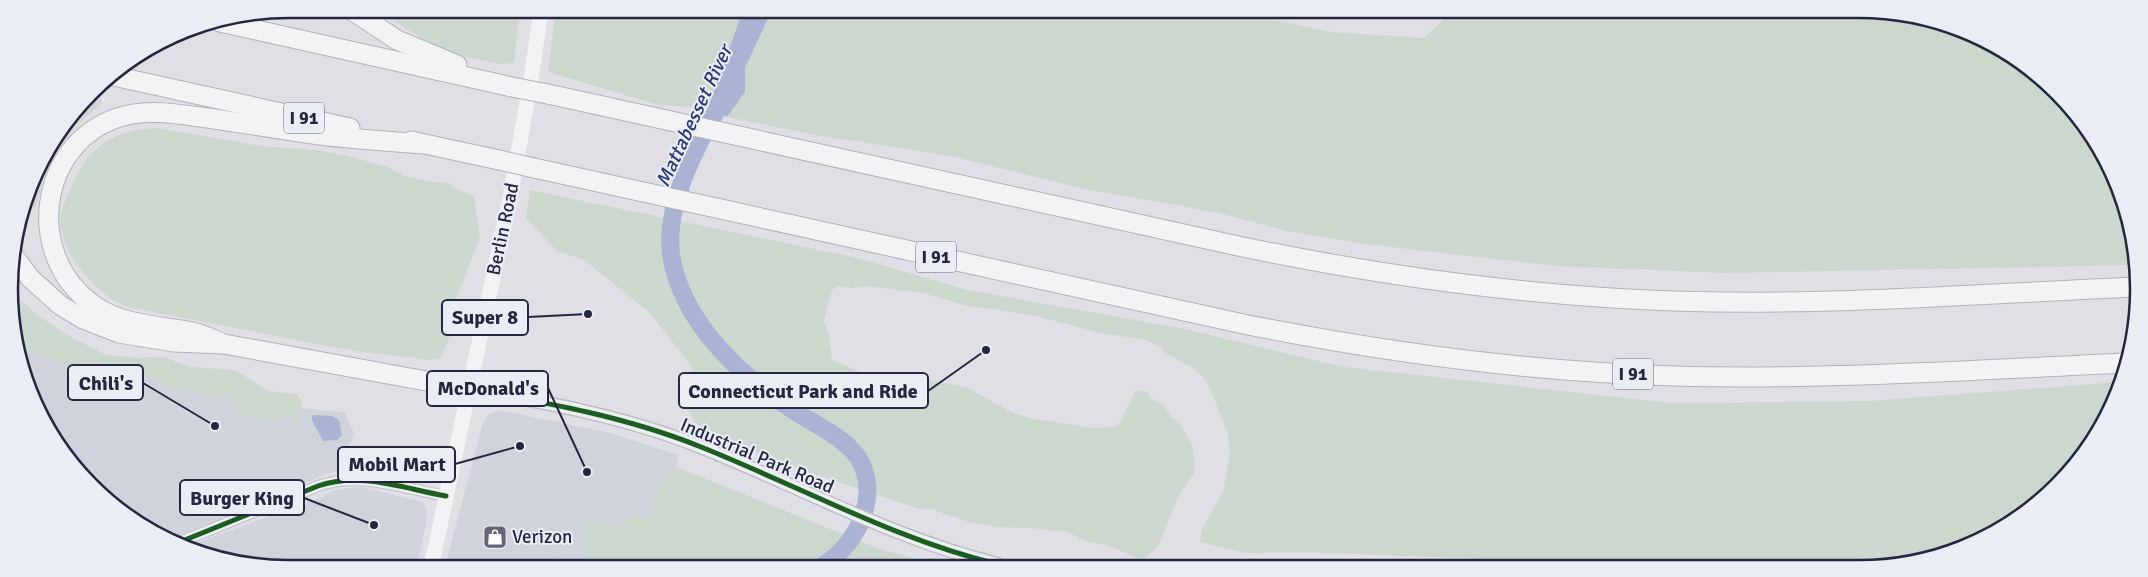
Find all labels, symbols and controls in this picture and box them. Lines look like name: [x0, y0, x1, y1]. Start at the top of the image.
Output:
water label: Mattabesset River: [650, 39, 739, 191]
road number: I 91: [284, 102, 324, 134]
street label: Berlin Road: [482, 181, 524, 277]
road number: I 91: [916, 242, 956, 272]
callout: Super 8: [442, 300, 528, 335]
text: Super 8: [452, 305, 518, 330]
road number: I 91: [1613, 358, 1653, 389]
callout: Chili's: [68, 365, 143, 400]
text: Chili's: [79, 371, 133, 396]
callout: McDonald's: [427, 371, 548, 406]
callout: Connecticut Park and Ride: [679, 373, 928, 408]
text: McDonald's: [437, 376, 539, 401]
text: Connecticut Park and Ride: [688, 379, 918, 404]
street label: Industrial Park Road: [677, 413, 837, 499]
callout: Mobil Mart: [338, 447, 455, 482]
text: Mobil Mart: [348, 452, 446, 477]
callout: Burger King: [180, 480, 304, 515]
text: Burger King: [190, 486, 294, 511]
shop icon: Verizon: [482, 524, 508, 550]
place label: Verizon: [512, 525, 572, 549]

